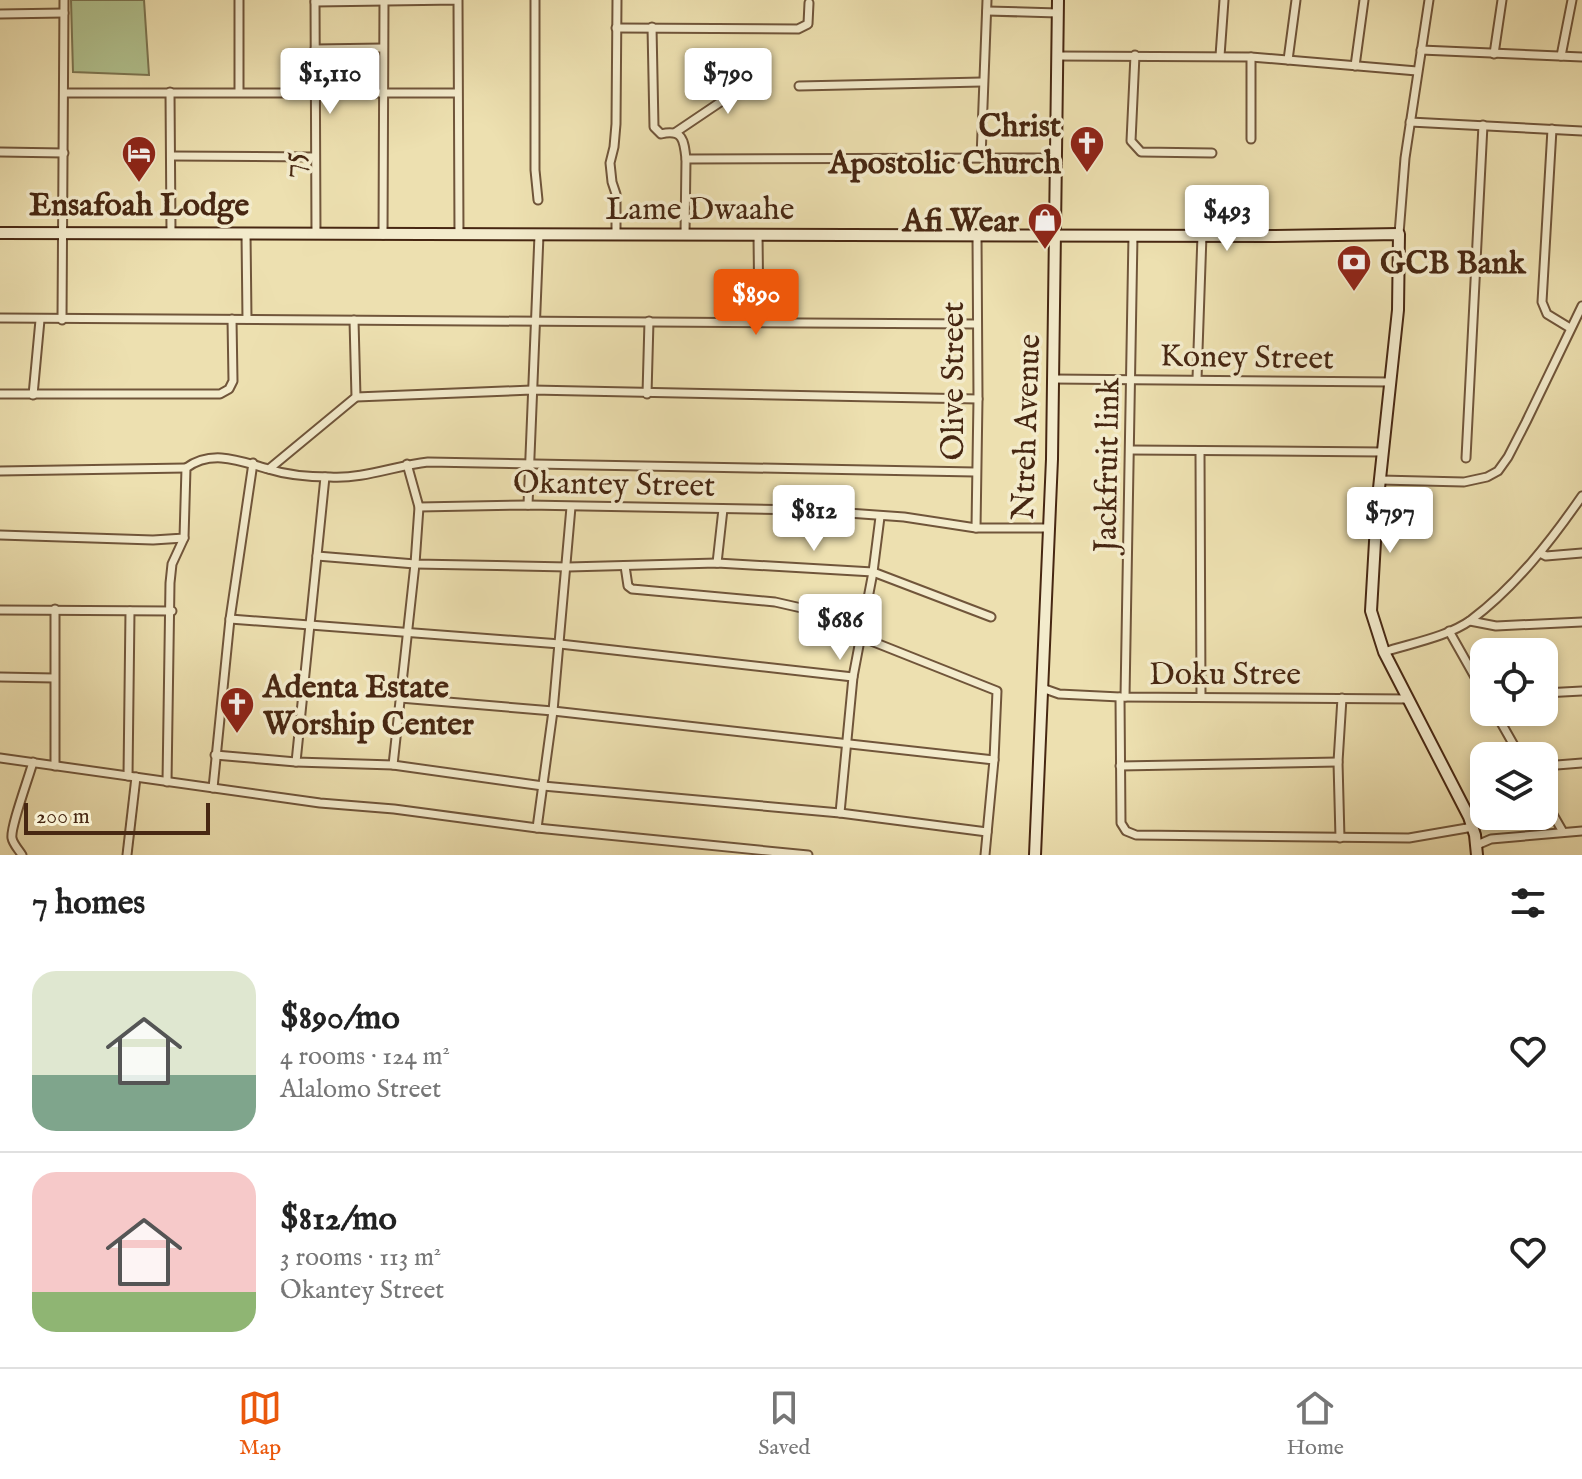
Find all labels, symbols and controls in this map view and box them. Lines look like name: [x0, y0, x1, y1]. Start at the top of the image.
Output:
pin: $1,110: [265, 48, 395, 116]
pin: $790: [681, 48, 775, 116]
text: $1,110: [298, 57, 362, 90]
text: $790: [703, 57, 753, 90]
place label: Christ Apostolic Church: [827, 107, 1062, 185]
church icon: Christ Apostolic Church: [1068, 124, 1106, 174]
hotel icon: Ensafoah Lodge: [120, 134, 158, 184]
street label: 75: [273, 151, 314, 179]
pin: $493: [1180, 185, 1274, 253]
place label: Ensafoah Lodge: [29, 186, 249, 227]
street label: Lame Dwaahe: [606, 190, 794, 231]
text: $493: [1203, 194, 1251, 227]
shop icon: Afi Wear: [1026, 201, 1064, 251]
place label: Afi Wear: [901, 202, 1019, 243]
bank icon: GCB Bank: [1335, 243, 1373, 293]
place label: GCB Bank: [1380, 244, 1527, 285]
pin: $890: [709, 269, 803, 337]
text: $890: [732, 278, 780, 311]
street label: Olive Street: [934, 302, 975, 460]
street label: Ntreh Avenue: [1004, 333, 1051, 521]
street label: Koney Street: [1160, 336, 1334, 381]
street label: Jackfruit link: [1086, 376, 1131, 556]
street label: Okantey Street: [513, 463, 715, 508]
pin: $812: [767, 485, 861, 553]
pin: $797: [1343, 487, 1437, 555]
text: $812: [791, 494, 837, 527]
text: $797: [1365, 496, 1415, 529]
pin: $686: [793, 594, 887, 662]
text: $686: [817, 603, 863, 636]
map controls: [1470, 638, 1558, 830]
button: locate: [1470, 638, 1558, 726]
street label: Doku Stree: [1149, 655, 1301, 696]
place label: Adenta Estate Worship Center: [261, 668, 474, 746]
church icon: Adenta Estate Worship Center: [218, 685, 256, 735]
button: layers: [1470, 742, 1558, 830]
scale bar: [24, 799, 210, 835]
text: 200 m: [36, 803, 90, 831]
icon: filters: [1506, 881, 1550, 925]
text: 7 homes: [32, 882, 145, 925]
text: $890/mo: [280, 997, 400, 1040]
icon: home: [96, 1003, 192, 1099]
icon: heart: [1506, 1029, 1550, 1073]
text: 4 rooms · 124 m²: [280, 1040, 450, 1073]
text: Alalomo Street: [280, 1073, 441, 1106]
text: $812/mo: [280, 1198, 397, 1241]
icon: home: [96, 1204, 192, 1300]
icon: heart: [1506, 1230, 1550, 1274]
text: 3 rooms · 113 m²: [280, 1241, 441, 1274]
text: Okantey Street: [280, 1274, 444, 1307]
tab: Map: [238, 1386, 282, 1462]
tab: Saved: [758, 1386, 810, 1462]
tab: Home: [1286, 1386, 1344, 1462]

